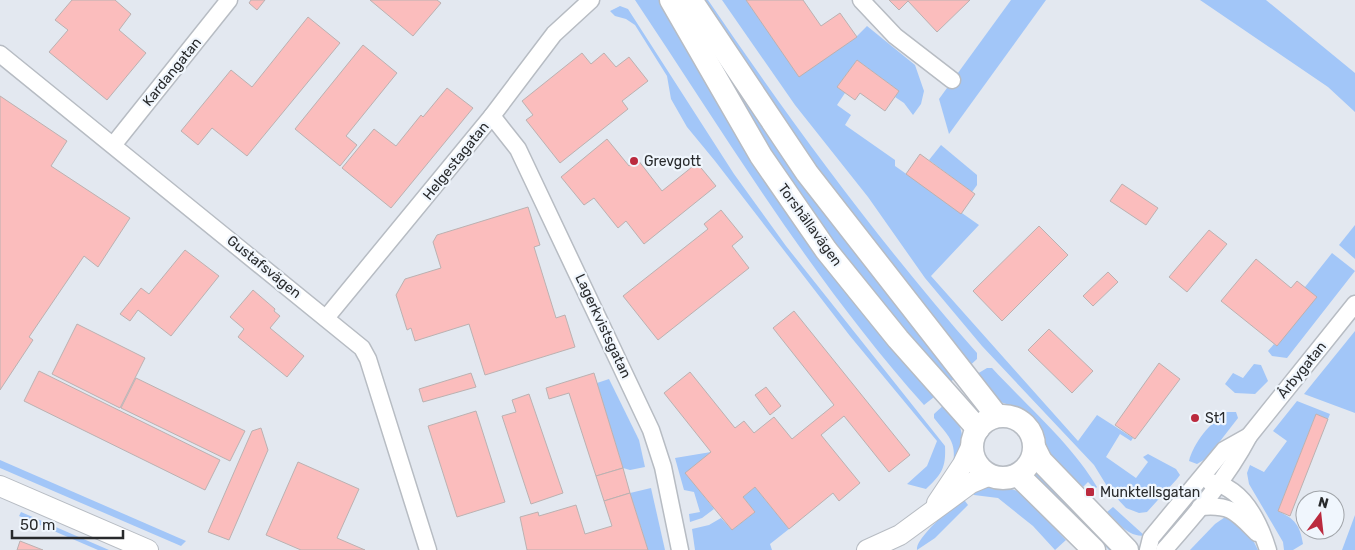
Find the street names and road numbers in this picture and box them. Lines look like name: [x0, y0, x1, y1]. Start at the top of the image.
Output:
street label: Kardangatan: [139, 34, 205, 110]
street label: Helgestagatan: [419, 119, 493, 203]
street label: Torshällavägen: [774, 180, 846, 270]
street label: Gustafsvägen: [224, 232, 304, 302]
street label: Lagerkvistsgatan: [571, 271, 635, 381]
street label: Årbygatan: [1273, 338, 1330, 402]

